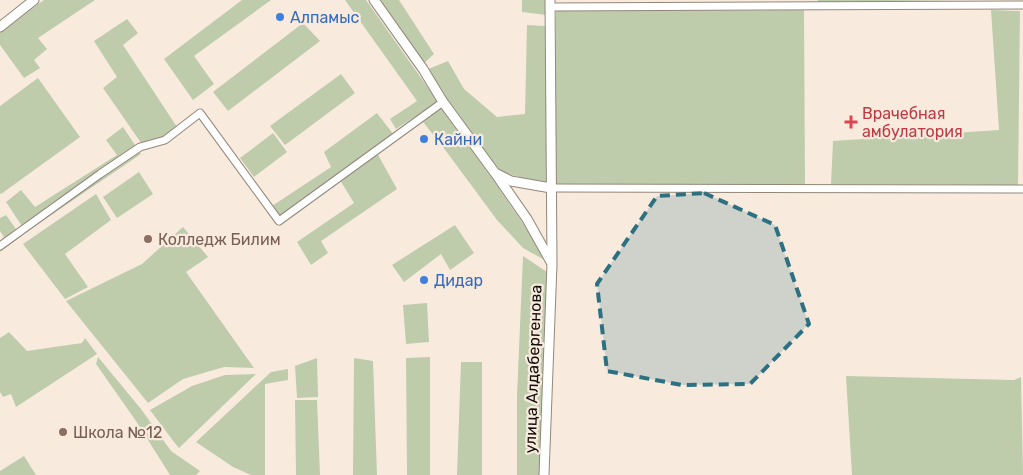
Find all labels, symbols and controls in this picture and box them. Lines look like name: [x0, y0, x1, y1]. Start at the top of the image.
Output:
place label: Алпамыс: [290, 8, 360, 27]
marker: Алпамыс: [274, 11, 286, 23]
place label: Врачебная амбулатория: [862, 104, 963, 141]
marker: Врачебная амбулатория: [844, 115, 858, 129]
place label: Кайни: [434, 130, 482, 149]
marker: Кайни: [418, 133, 430, 145]
place label: Колледж Билим: [158, 230, 281, 249]
marker: Колледж Билим: [142, 233, 154, 245]
place label: Дидар: [434, 271, 483, 290]
marker: Дидар: [418, 274, 430, 286]
street label: улица Алдабергенова: [521, 284, 545, 454]
place label: Школа №12: [73, 423, 162, 442]
marker: Школа №12: [57, 426, 69, 438]

